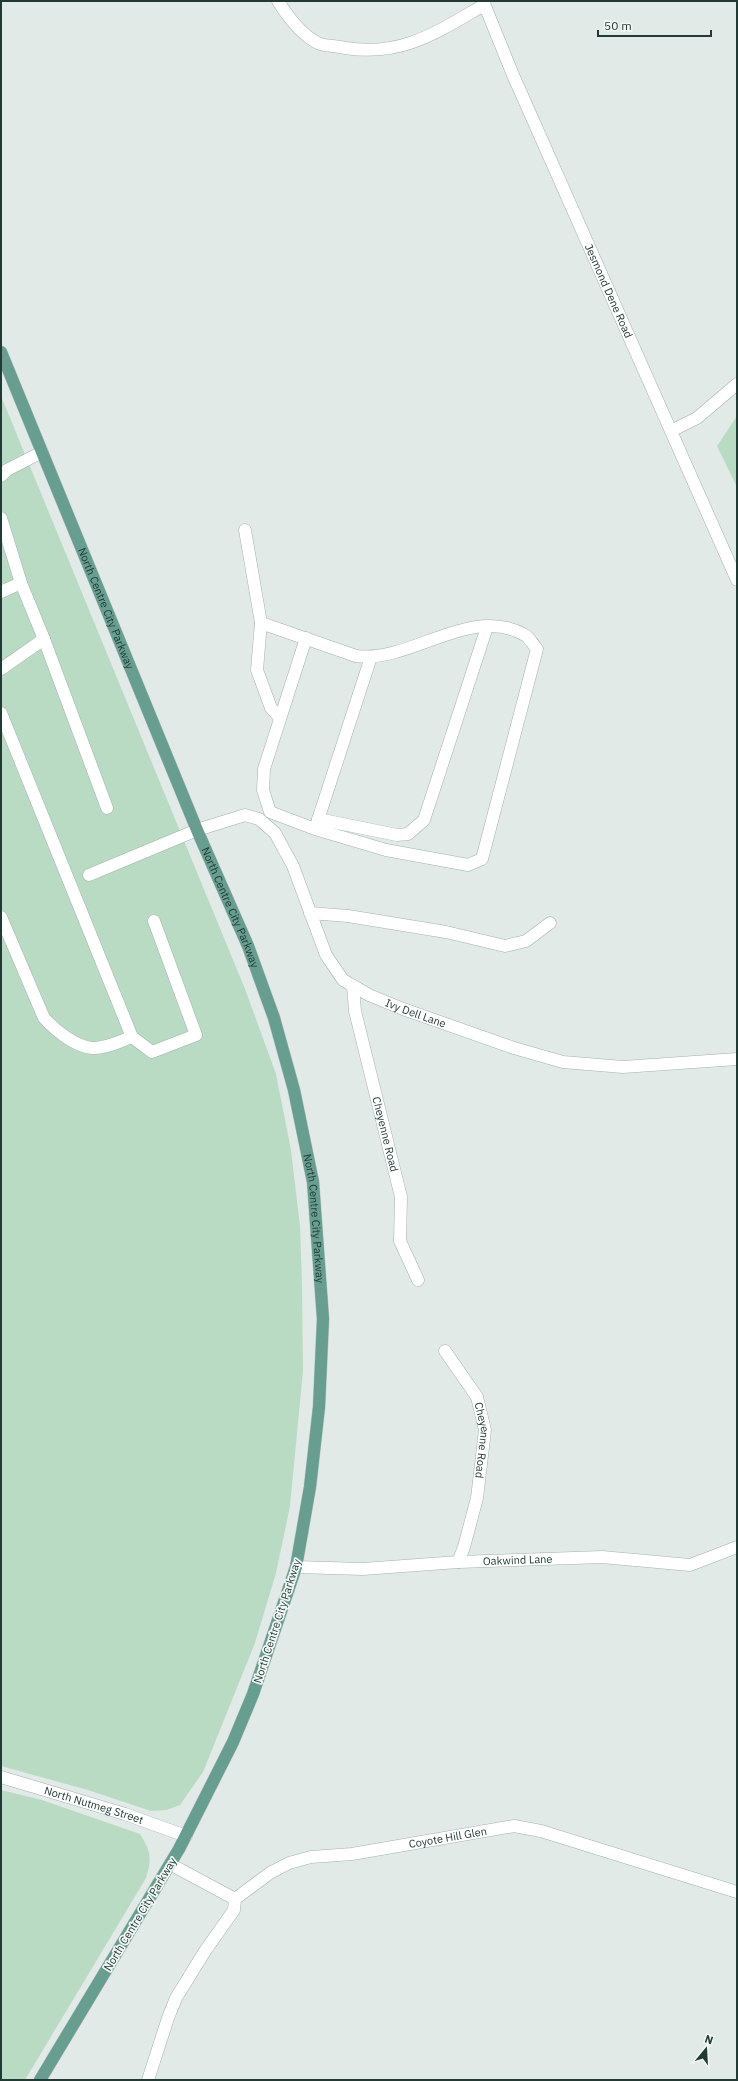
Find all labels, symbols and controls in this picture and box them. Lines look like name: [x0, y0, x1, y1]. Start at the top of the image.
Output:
scale bar: [598, 12, 711, 38]
text: 50 m: [604, 18, 632, 33]
street label: Jesmond Dene Road: [582, 242, 636, 340]
street label: North Centre City Parkway: [75, 545, 137, 672]
street label: North Centre City Parkway: [198, 845, 262, 970]
street label: Ivy Dell Lane: [383, 996, 448, 1031]
street label: Cheyenne Road: [369, 1095, 402, 1173]
street label: North Centre City Parkway: [300, 1153, 327, 1284]
street label: Cheyenne Road: [471, 1401, 492, 1479]
street label: Oakwind Lane: [483, 1552, 553, 1568]
street label: North Centre City Parkway: [250, 1557, 304, 1685]
street label: North Nutmeg Street: [43, 1783, 145, 1827]
street label: Coyote Hill Glen: [408, 1824, 488, 1851]
street label: North Centre City Parkway: [101, 1854, 180, 1973]
north arrow: [686, 2029, 726, 2069]
text: N: [703, 2032, 715, 2047]

